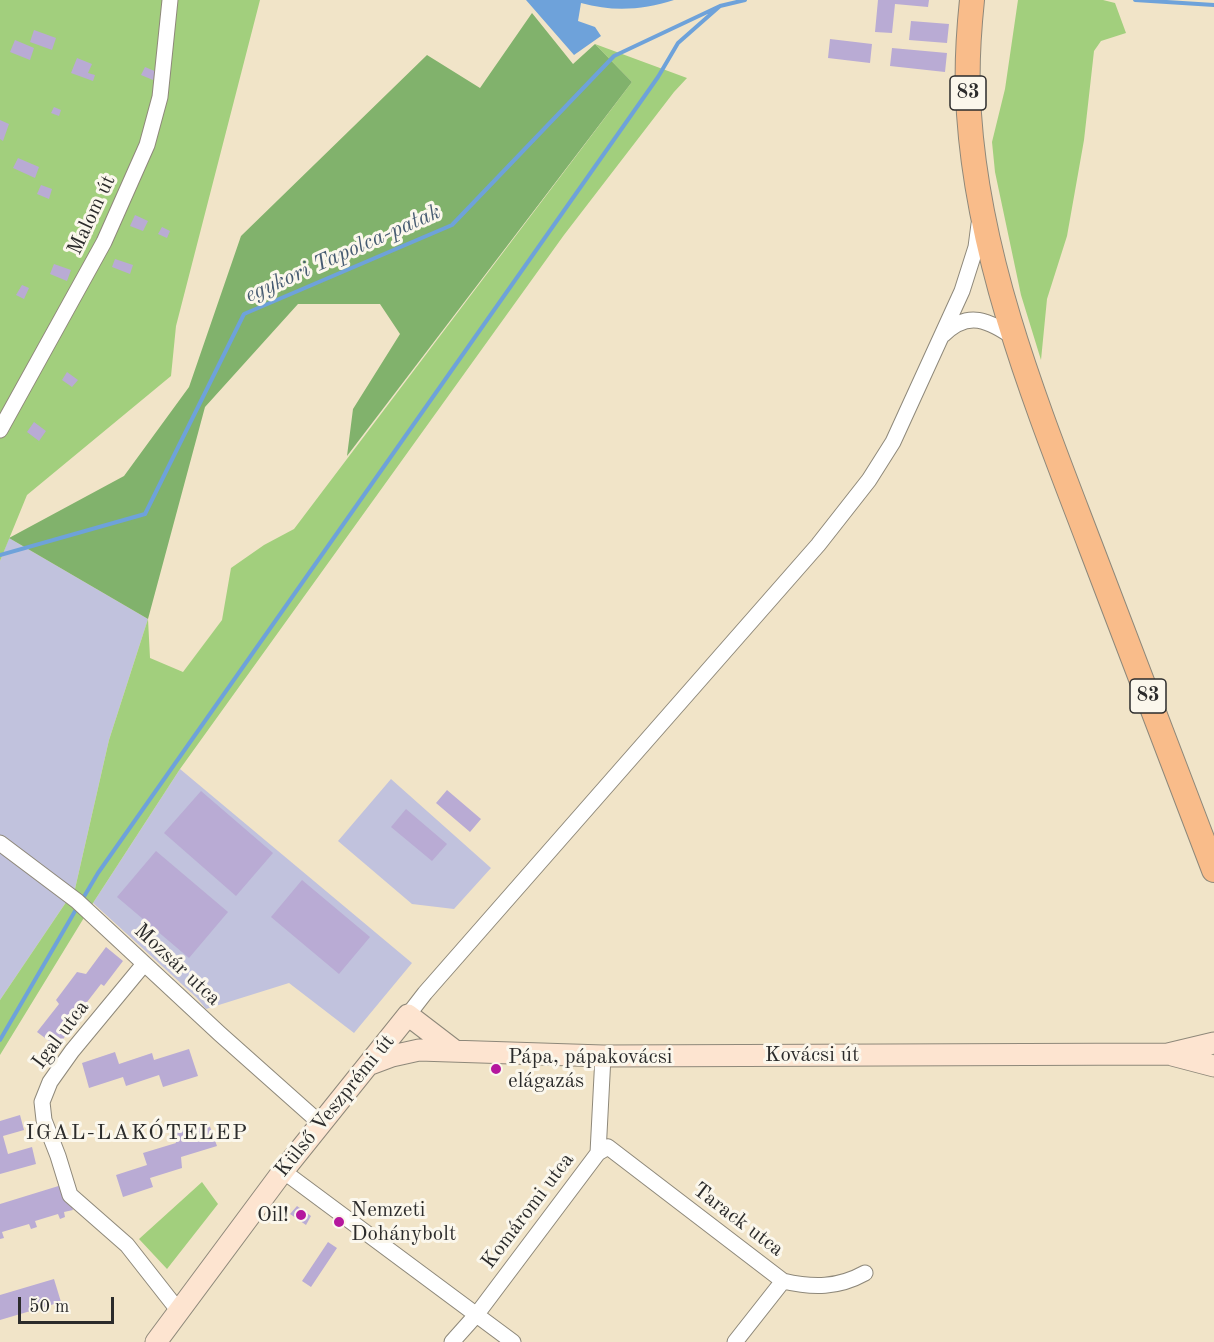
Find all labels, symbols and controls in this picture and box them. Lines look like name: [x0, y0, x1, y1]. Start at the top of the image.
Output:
road number: 83: [950, 76, 986, 110]
street label: Malom út: [63, 171, 121, 259]
water label: egykori Tapolca-patak: [241, 199, 445, 309]
road number: 83: [1130, 679, 1166, 713]
street label: Mozsár utca: [128, 919, 226, 1011]
street label: Igal utca: [27, 996, 95, 1074]
street label: Külső Veszprémi út: [270, 1030, 400, 1182]
street label: Kovácsi út: [765, 1042, 859, 1068]
place label: Pápa, pápakovácsi elágazás: [508, 1044, 672, 1094]
marker: Pápa, pápakovácsi elágazás: [489, 1062, 503, 1076]
district label: IGAL-LAKÓTELEP: [26, 1120, 248, 1146]
street label: Komáromi utca: [476, 1148, 580, 1274]
street label: Tarack utca: [688, 1178, 788, 1262]
place label: Nemzeti Dohánybolt: [351, 1197, 456, 1247]
place label: Oil!: [257, 1202, 289, 1228]
marker: Oil!: [294, 1208, 308, 1222]
marker: Nemzeti Dohánybolt: [332, 1215, 346, 1229]
scale bar: [21, 1285, 117, 1323]
text: 50 m: [29, 1298, 69, 1316]

